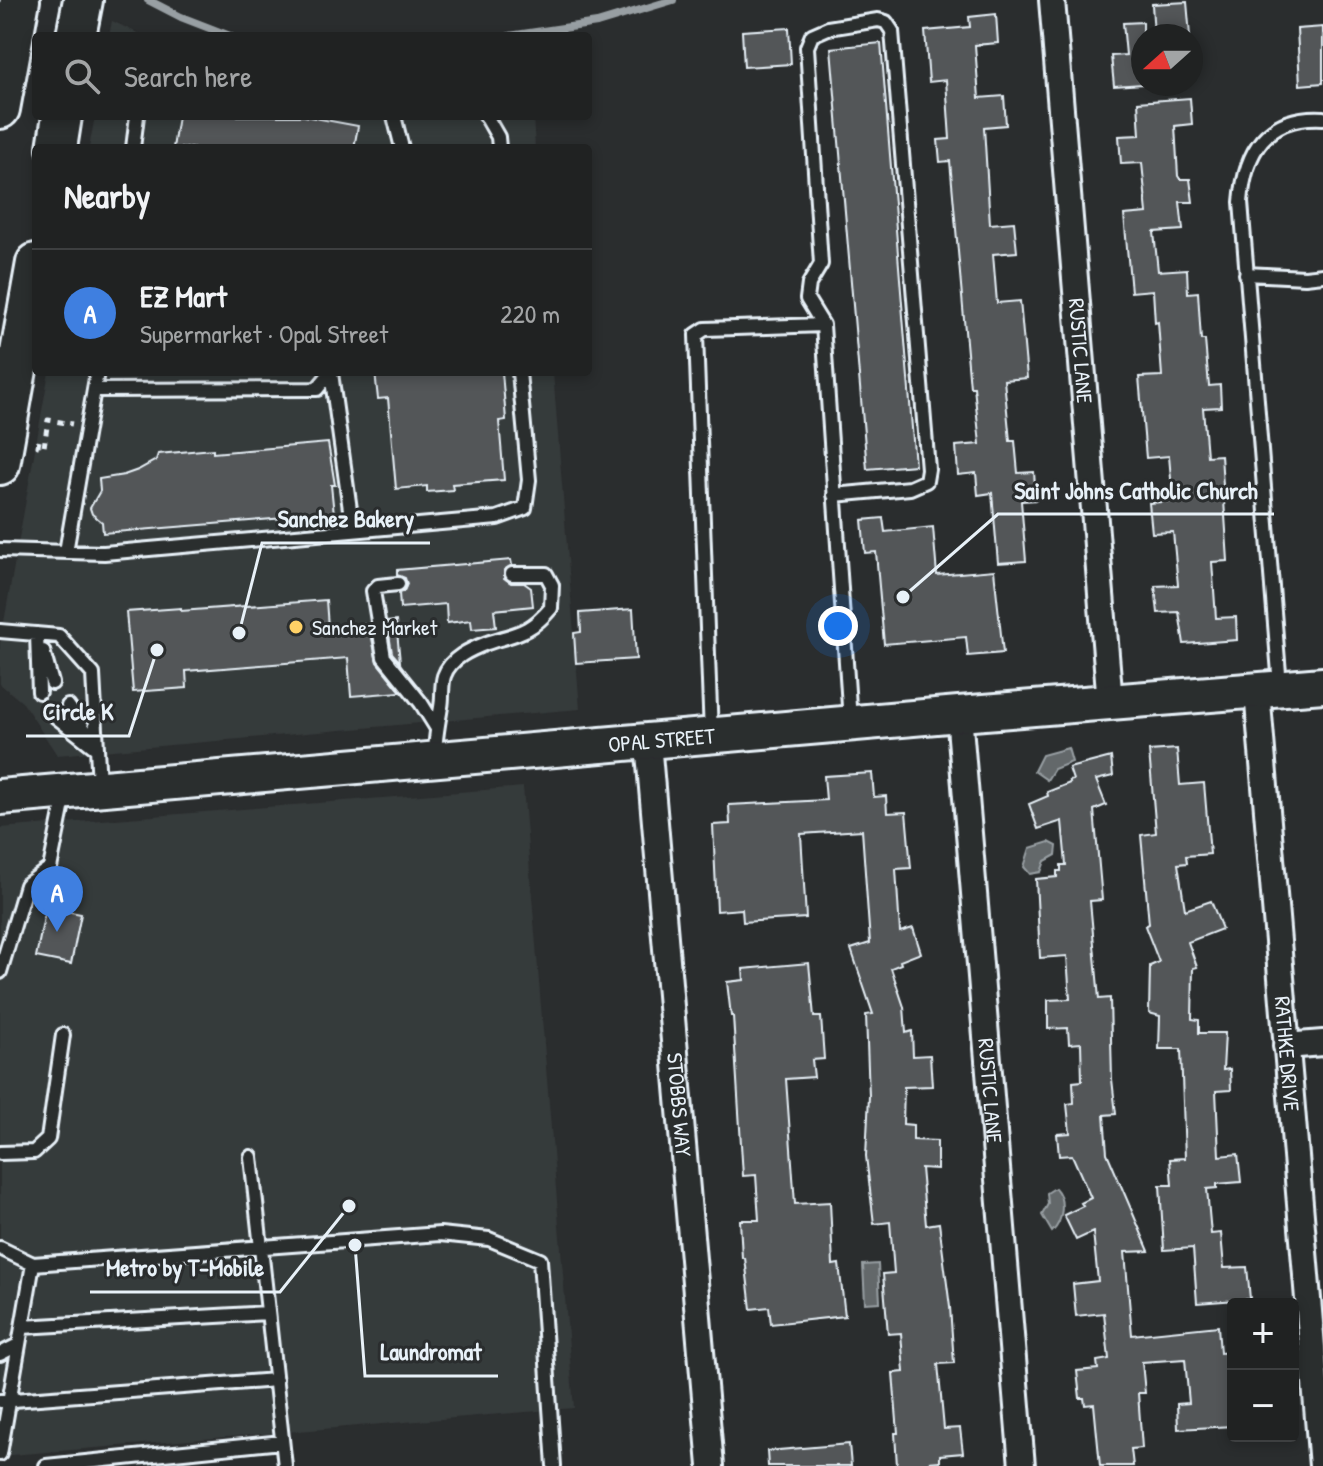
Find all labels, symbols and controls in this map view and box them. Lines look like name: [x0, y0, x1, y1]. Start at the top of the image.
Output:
north arrow: [1131, 24, 1203, 96]
search box: [32, 32, 592, 120]
icon: search: [60, 54, 104, 98]
text: Search here: [124, 56, 252, 96]
text: Nearby: [64, 173, 150, 219]
text: EZ Mart: [140, 276, 227, 316]
text: A: [84, 296, 96, 331]
text: 220 m: [500, 296, 560, 331]
street label: RUSTIC LANE: [1062, 297, 1100, 405]
text: Supermarket · Opal Street: [140, 316, 388, 351]
callout: Saint Johns Catholic Church: [998, 466, 1274, 514]
text: Saint Johns Catholic Church: [1014, 474, 1258, 506]
callout: Sanchez Bakery: [262, 495, 430, 543]
text: Sanchez Bakery: [278, 502, 414, 535]
your location: [818, 606, 858, 646]
place label: Sanchez Market: [312, 612, 438, 642]
marker: Sanchez Market: [287, 618, 305, 636]
callout: Circle K: [26, 688, 129, 736]
text: Circle K: [42, 695, 114, 727]
street label: OPAL STREET: [607, 720, 717, 759]
pin: A: [31, 866, 83, 932]
street label: RATHKE DRIVE: [1268, 995, 1307, 1113]
street label: RUSTIC LANE: [971, 1037, 1010, 1145]
street label: STOBBS WAY: [660, 1051, 699, 1158]
callout: Metro by T-Mobile: [90, 1244, 280, 1292]
text: Metro by T-Mobile: [106, 1251, 265, 1284]
map controls: [1227, 1298, 1299, 1442]
button: +: [1227, 1298, 1299, 1370]
callout: Laundromat: [365, 1328, 498, 1376]
text: Laundromat: [380, 1335, 482, 1367]
button: −: [1227, 1370, 1299, 1442]

